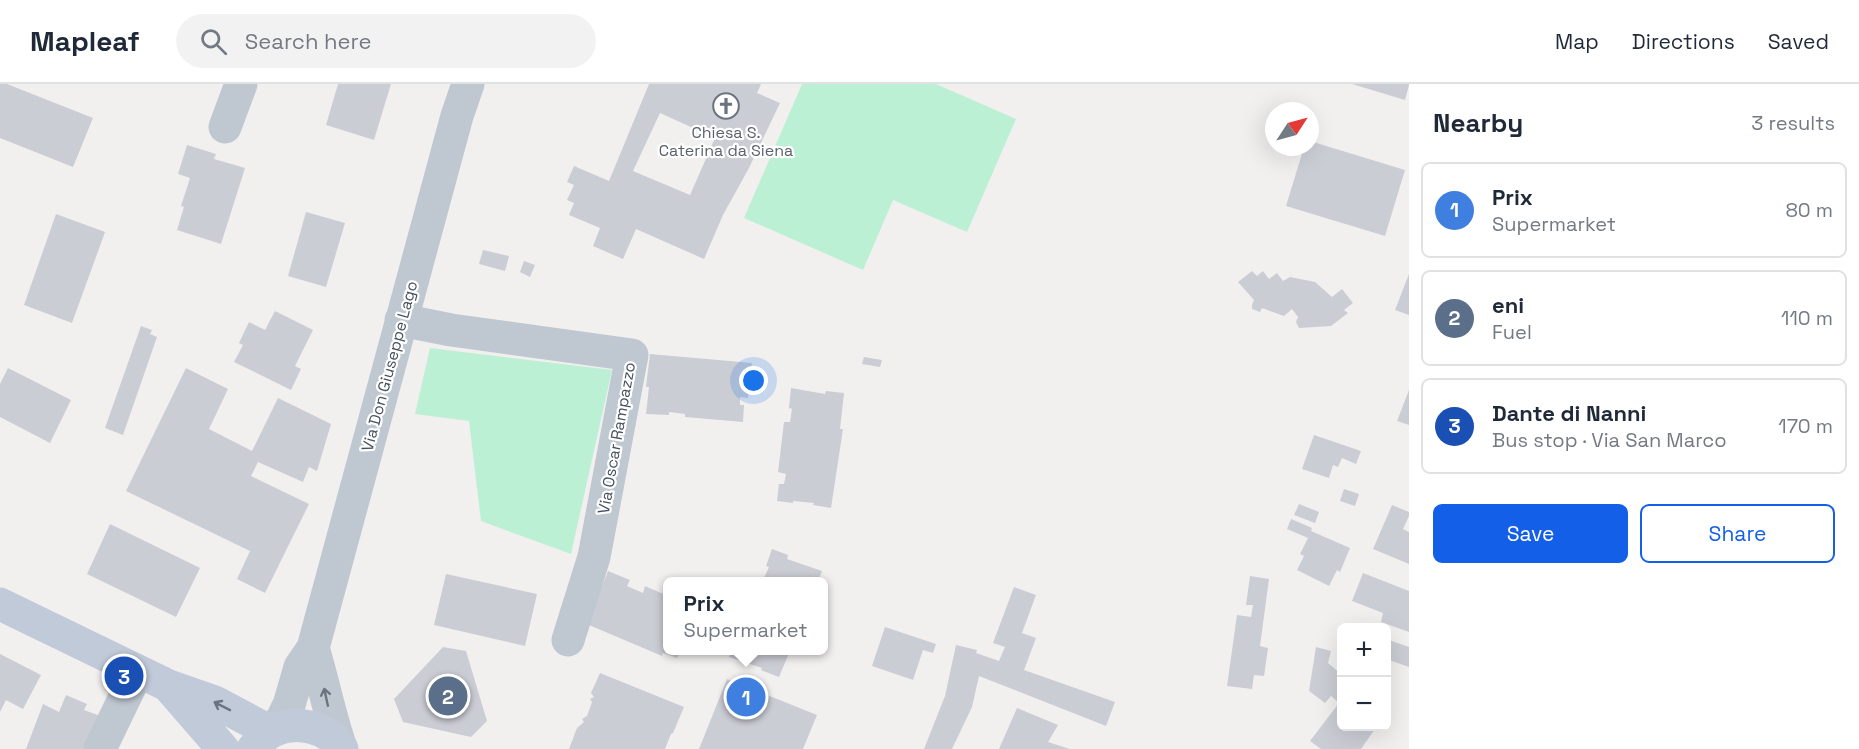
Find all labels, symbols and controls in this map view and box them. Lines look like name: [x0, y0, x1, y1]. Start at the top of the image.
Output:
search box: [176, 14, 596, 68]
text: Mapleaf: [30, 23, 140, 59]
icon: search: [197, 25, 230, 58]
text: Search here: [245, 27, 372, 55]
text: Map: [1555, 28, 1599, 55]
text: Directions: [1632, 28, 1735, 55]
text: Saved: [1768, 28, 1829, 55]
church icon: Chiesa S. Caterina da Siena: [711, 91, 741, 121]
north arrow: [1265, 102, 1319, 156]
text: Nearby: [1433, 106, 1523, 140]
text: 3 results: [1751, 110, 1835, 136]
place label: Chiesa S. Caterina da Siena: [659, 122, 793, 161]
text: Prix: [1492, 183, 1533, 211]
text: 1: [1450, 197, 1459, 223]
text: 80 m: [1785, 197, 1833, 223]
text: Supermarket: [1492, 211, 1616, 237]
street label: Via Don Giuseppe Lago: [357, 279, 422, 454]
text: eni: [1492, 291, 1524, 319]
text: 2: [1449, 305, 1460, 331]
text: 110 m: [1781, 305, 1833, 331]
text: Fuel: [1492, 319, 1532, 345]
street label: Via Oscar Rampazzo: [593, 360, 640, 516]
your location: [739, 366, 768, 395]
text: Dante di Nanni: [1492, 399, 1646, 427]
text: 3: [1448, 413, 1461, 439]
text: 170 m: [1778, 413, 1833, 439]
text: Bus stop · Via San Marco: [1492, 427, 1727, 453]
button: Save: [1433, 504, 1628, 563]
button: Share: [1640, 504, 1835, 563]
popup: [663, 577, 828, 655]
text: Prix: [684, 589, 724, 617]
text: Supermarket: [684, 617, 807, 643]
map controls: [1337, 623, 1391, 731]
button: +: [1337, 623, 1391, 677]
pin: 3: [104, 654, 144, 698]
pin: 2: [428, 674, 468, 718]
pin: 1: [726, 674, 766, 720]
button: −: [1337, 677, 1391, 731]
one-way arrow: [320, 687, 331, 707]
one-way arrow: [213, 700, 231, 711]

